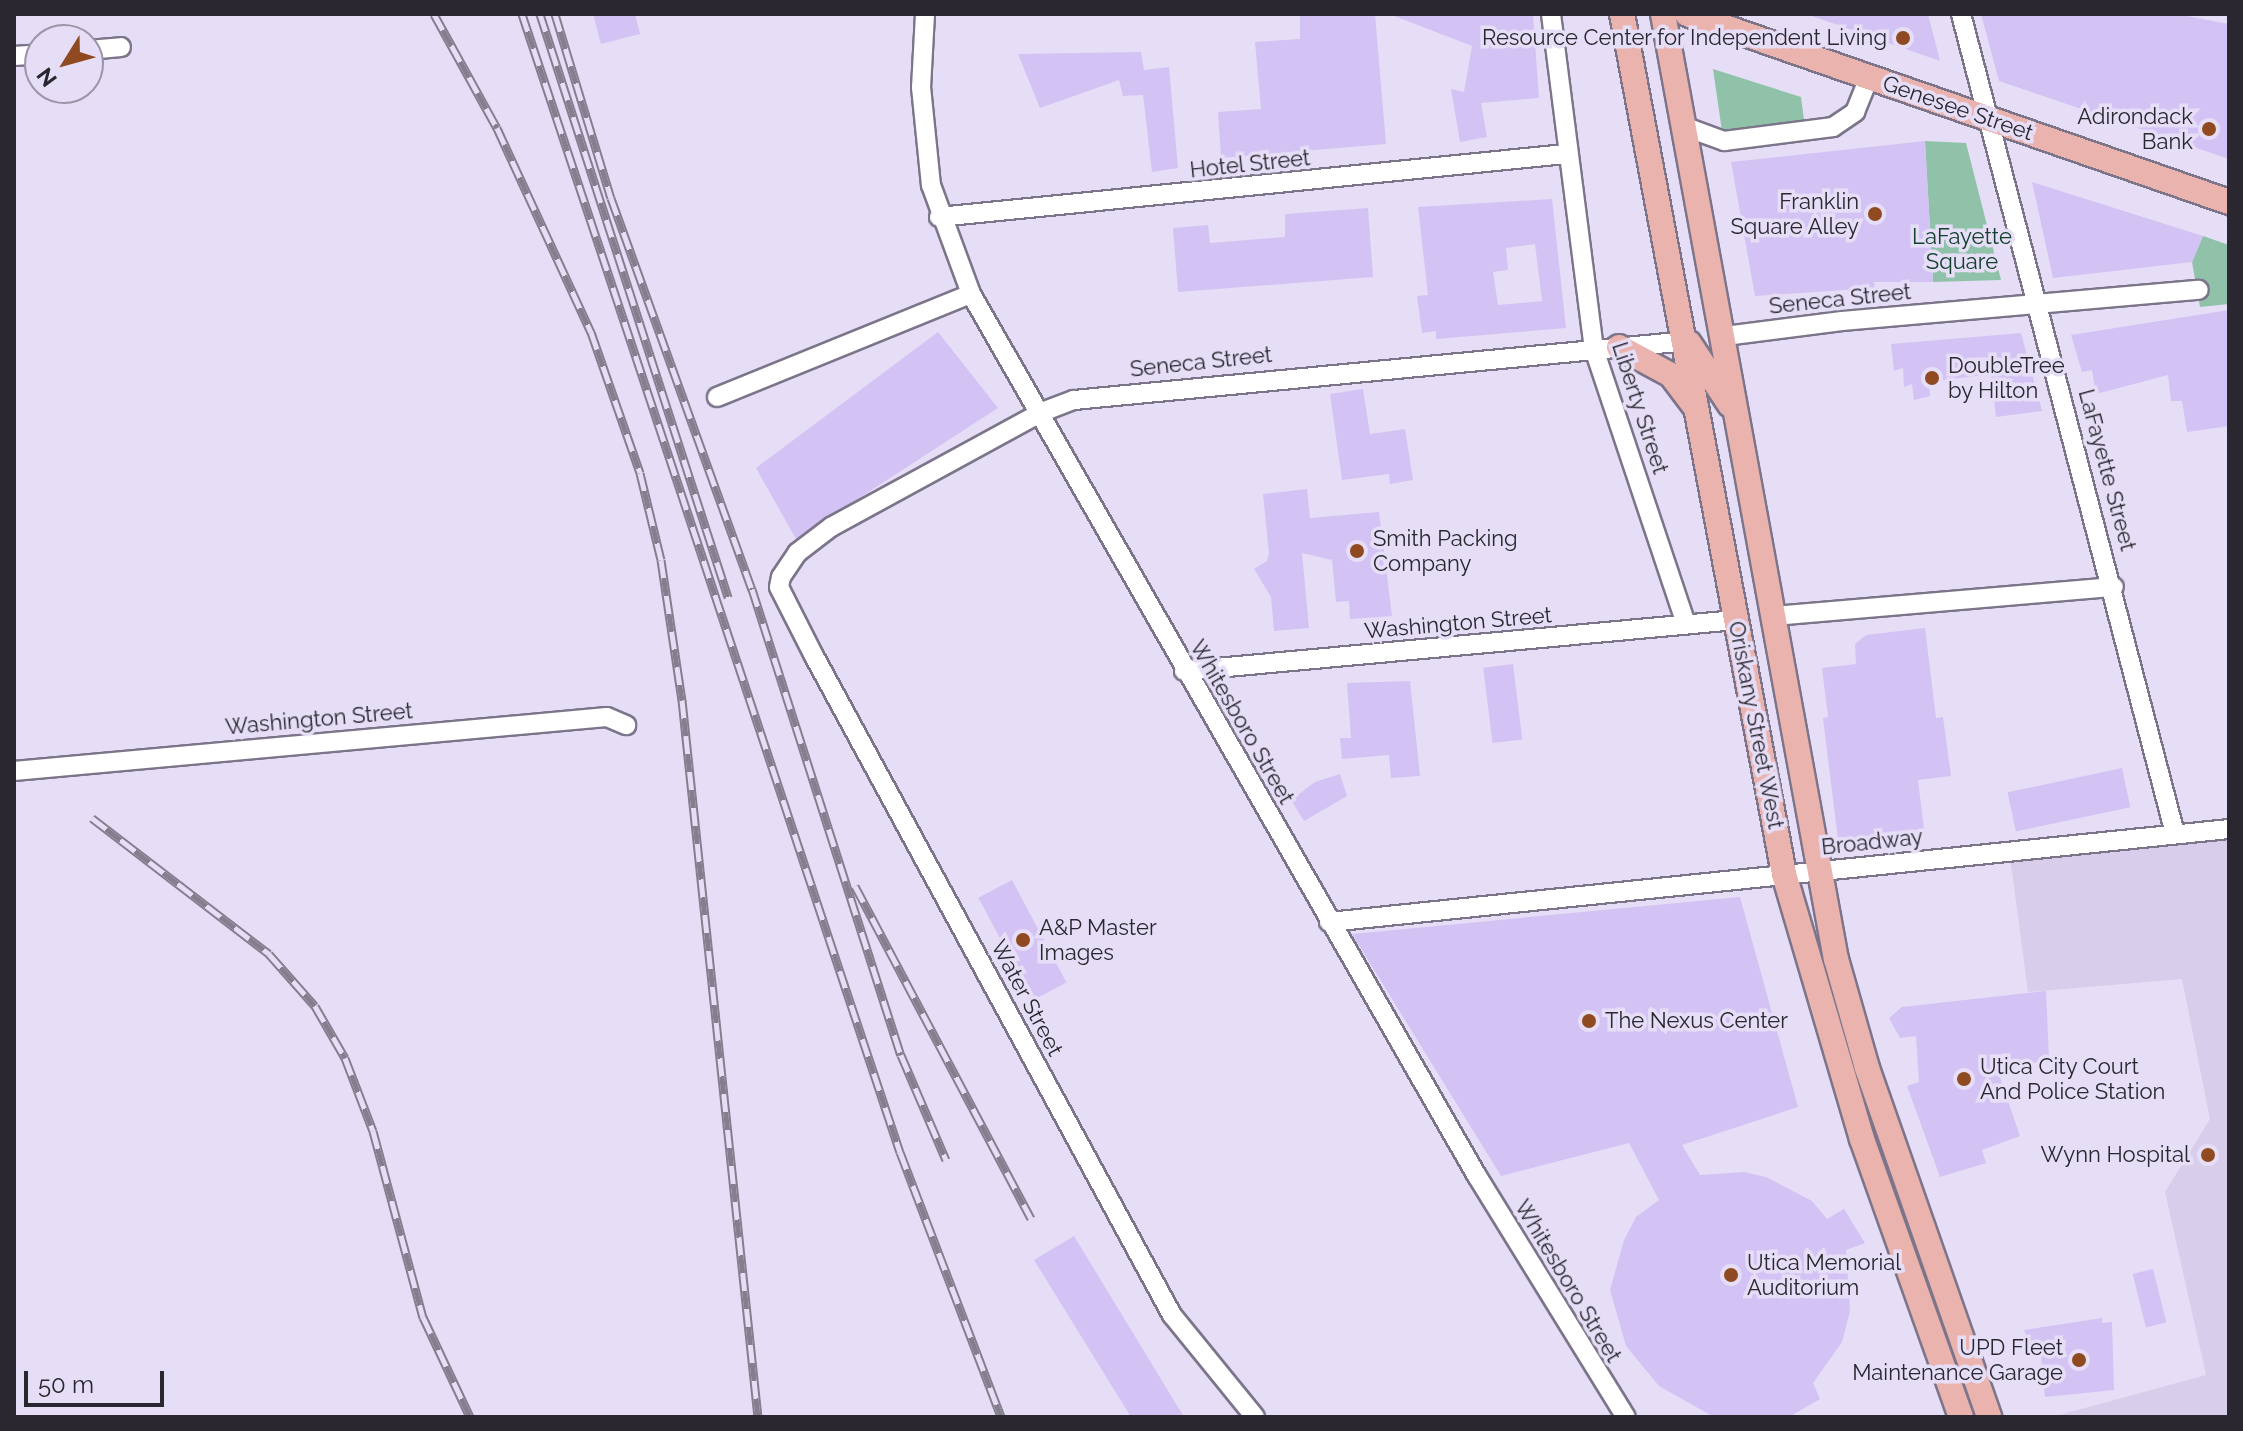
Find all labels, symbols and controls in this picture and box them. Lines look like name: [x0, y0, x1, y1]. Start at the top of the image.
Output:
north arrow: [24, 24, 104, 104]
place label: Resource Center for Independent Living: [1481, 25, 1887, 51]
marker: Resource Center for Independent Living: [1894, 29, 1912, 47]
text: N: [31, 63, 62, 92]
street label: Genesee Street: [1879, 70, 2037, 146]
place label: Adirondack Bank: [2077, 103, 2193, 154]
marker: Adirondack Bank: [2200, 120, 2218, 138]
street label: Hotel Street: [1188, 145, 1312, 183]
place label: Franklin Square Alley: [1730, 188, 1859, 240]
marker: Franklin Square Alley: [1866, 205, 1884, 223]
park label: LaFayette Square: [1912, 223, 2012, 274]
street label: Seneca Street: [1768, 278, 1912, 320]
street label: Liberty Street: [1606, 338, 1674, 478]
street label: Seneca Street: [1129, 341, 1273, 383]
place label: DoubleTree by Hilton: [1948, 352, 2065, 404]
marker: DoubleTree by Hilton: [1923, 369, 1941, 387]
street label: LaFayette Street: [2073, 386, 2141, 554]
place label: Smith Packing Company: [1373, 525, 1518, 576]
marker: Smith Packing Company: [1348, 542, 1366, 560]
street label: Washington Street: [1363, 602, 1553, 644]
street label: Oriskany Street West: [1723, 618, 1789, 832]
street label: Whitesboro Street: [1184, 635, 1300, 809]
street label: Washington Street: [224, 698, 414, 740]
street label: Broadway: [1820, 824, 1924, 860]
place label: A&P Master Images: [1039, 914, 1157, 966]
marker: A&P Master Images: [1014, 931, 1032, 949]
street label: Water Street: [985, 935, 1069, 1061]
place label: The Nexus Center: [1605, 1008, 1788, 1034]
marker: The Nexus Center: [1580, 1012, 1598, 1030]
place label: Utica City Court And Police Station: [1980, 1053, 2165, 1104]
marker: Utica City Court And Police Station: [1955, 1070, 1973, 1088]
place label: Wynn Hospital: [2041, 1142, 2190, 1168]
marker: Wynn Hospital: [2197, 1144, 2219, 1166]
street label: Whitesboro Street: [1509, 1195, 1627, 1367]
place label: Utica Memorial Auditorium: [1747, 1249, 1901, 1300]
marker: Utica Memorial Auditorium: [1722, 1266, 1740, 1284]
place label: UPD Fleet Maintenance Garage: [1852, 1334, 2063, 1386]
marker: UPD Fleet Maintenance Garage: [2070, 1351, 2088, 1369]
scale bar: [28, 1355, 168, 1405]
text: 50 m: [38, 1370, 94, 1399]

